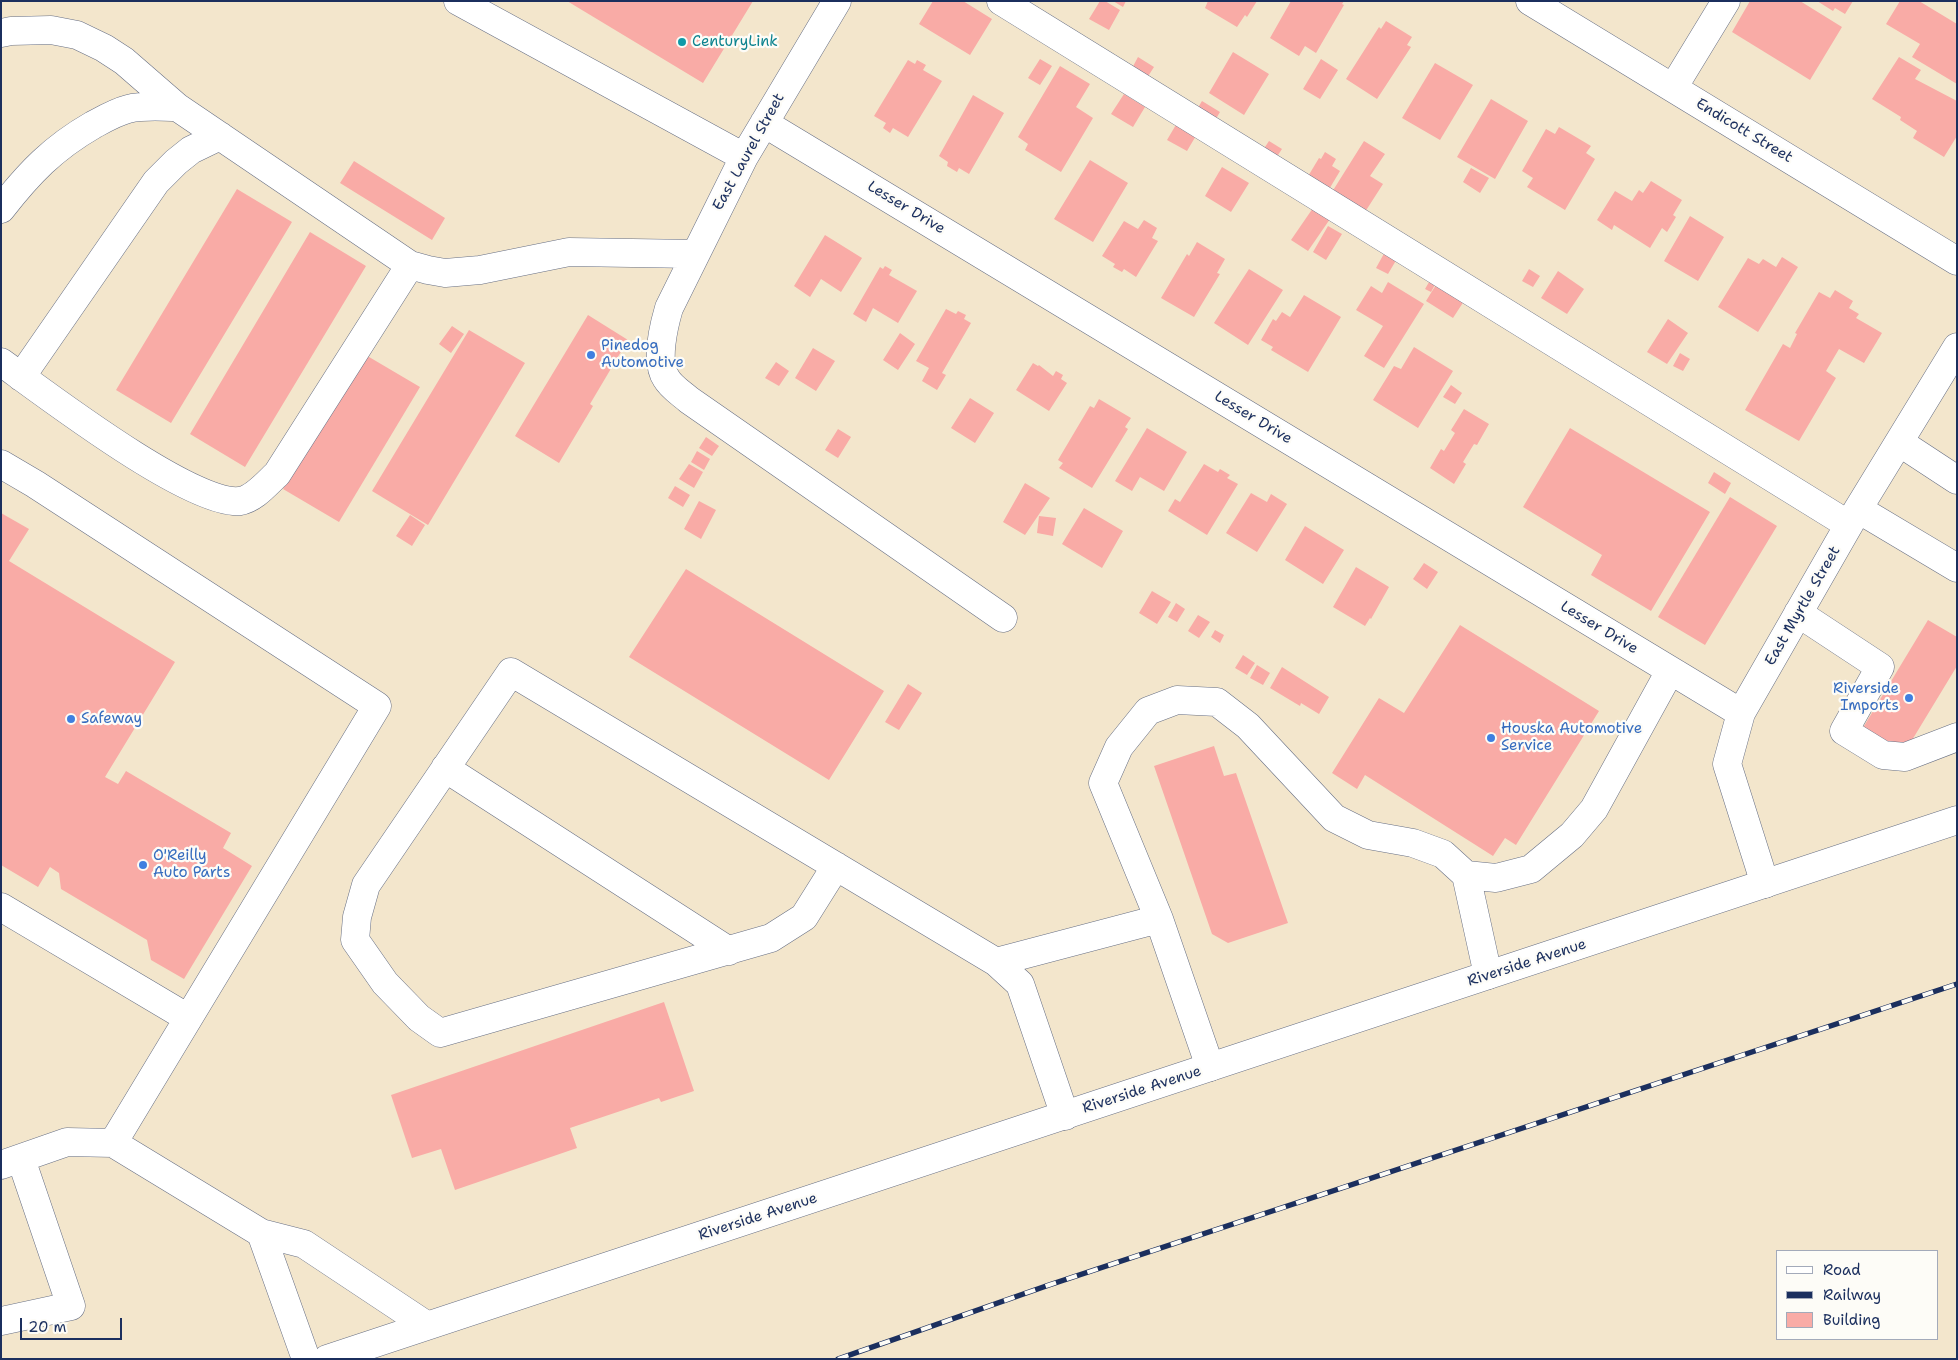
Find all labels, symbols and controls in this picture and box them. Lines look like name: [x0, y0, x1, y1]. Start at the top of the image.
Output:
place label: CenturyLink: [692, 33, 778, 51]
marker: CenturyLink: [676, 36, 688, 48]
street label: East Laurel Street: [709, 90, 789, 214]
street label: Endicott Street: [1692, 95, 1796, 167]
street label: Lesser Drive: [864, 178, 948, 238]
place label: Pinedog Automotive: [601, 337, 684, 372]
marker: Pinedog Automotive: [585, 349, 597, 361]
street label: Lesser Drive: [1211, 388, 1295, 448]
street label: East Myrtle Street: [1761, 543, 1845, 669]
street label: Lesser Drive: [1557, 598, 1641, 658]
place label: Riverside Imports: [1833, 680, 1899, 715]
marker: Riverside Imports: [1903, 692, 1915, 704]
place label: Safeway: [81, 710, 142, 728]
marker: Safeway: [65, 713, 77, 725]
place label: Houska Automotive Service: [1501, 720, 1642, 755]
marker: Houska Automotive Service: [1485, 732, 1497, 744]
place label: O'Reilly Auto Parts: [153, 847, 230, 882]
marker: O'Reilly Auto Parts: [137, 859, 149, 871]
street label: Riverside Avenue: [1465, 935, 1589, 991]
street label: Riverside Avenue: [1080, 1062, 1204, 1118]
street label: Riverside Avenue: [696, 1189, 820, 1245]
legend: [1776, 1250, 1938, 1340]
text: Road: [1823, 1260, 1861, 1280]
text: Railway: [1823, 1285, 1881, 1305]
scale bar: [22, 1308, 125, 1340]
text: Building: [1823, 1310, 1880, 1330]
text: 20 m: [28, 1317, 67, 1337]

